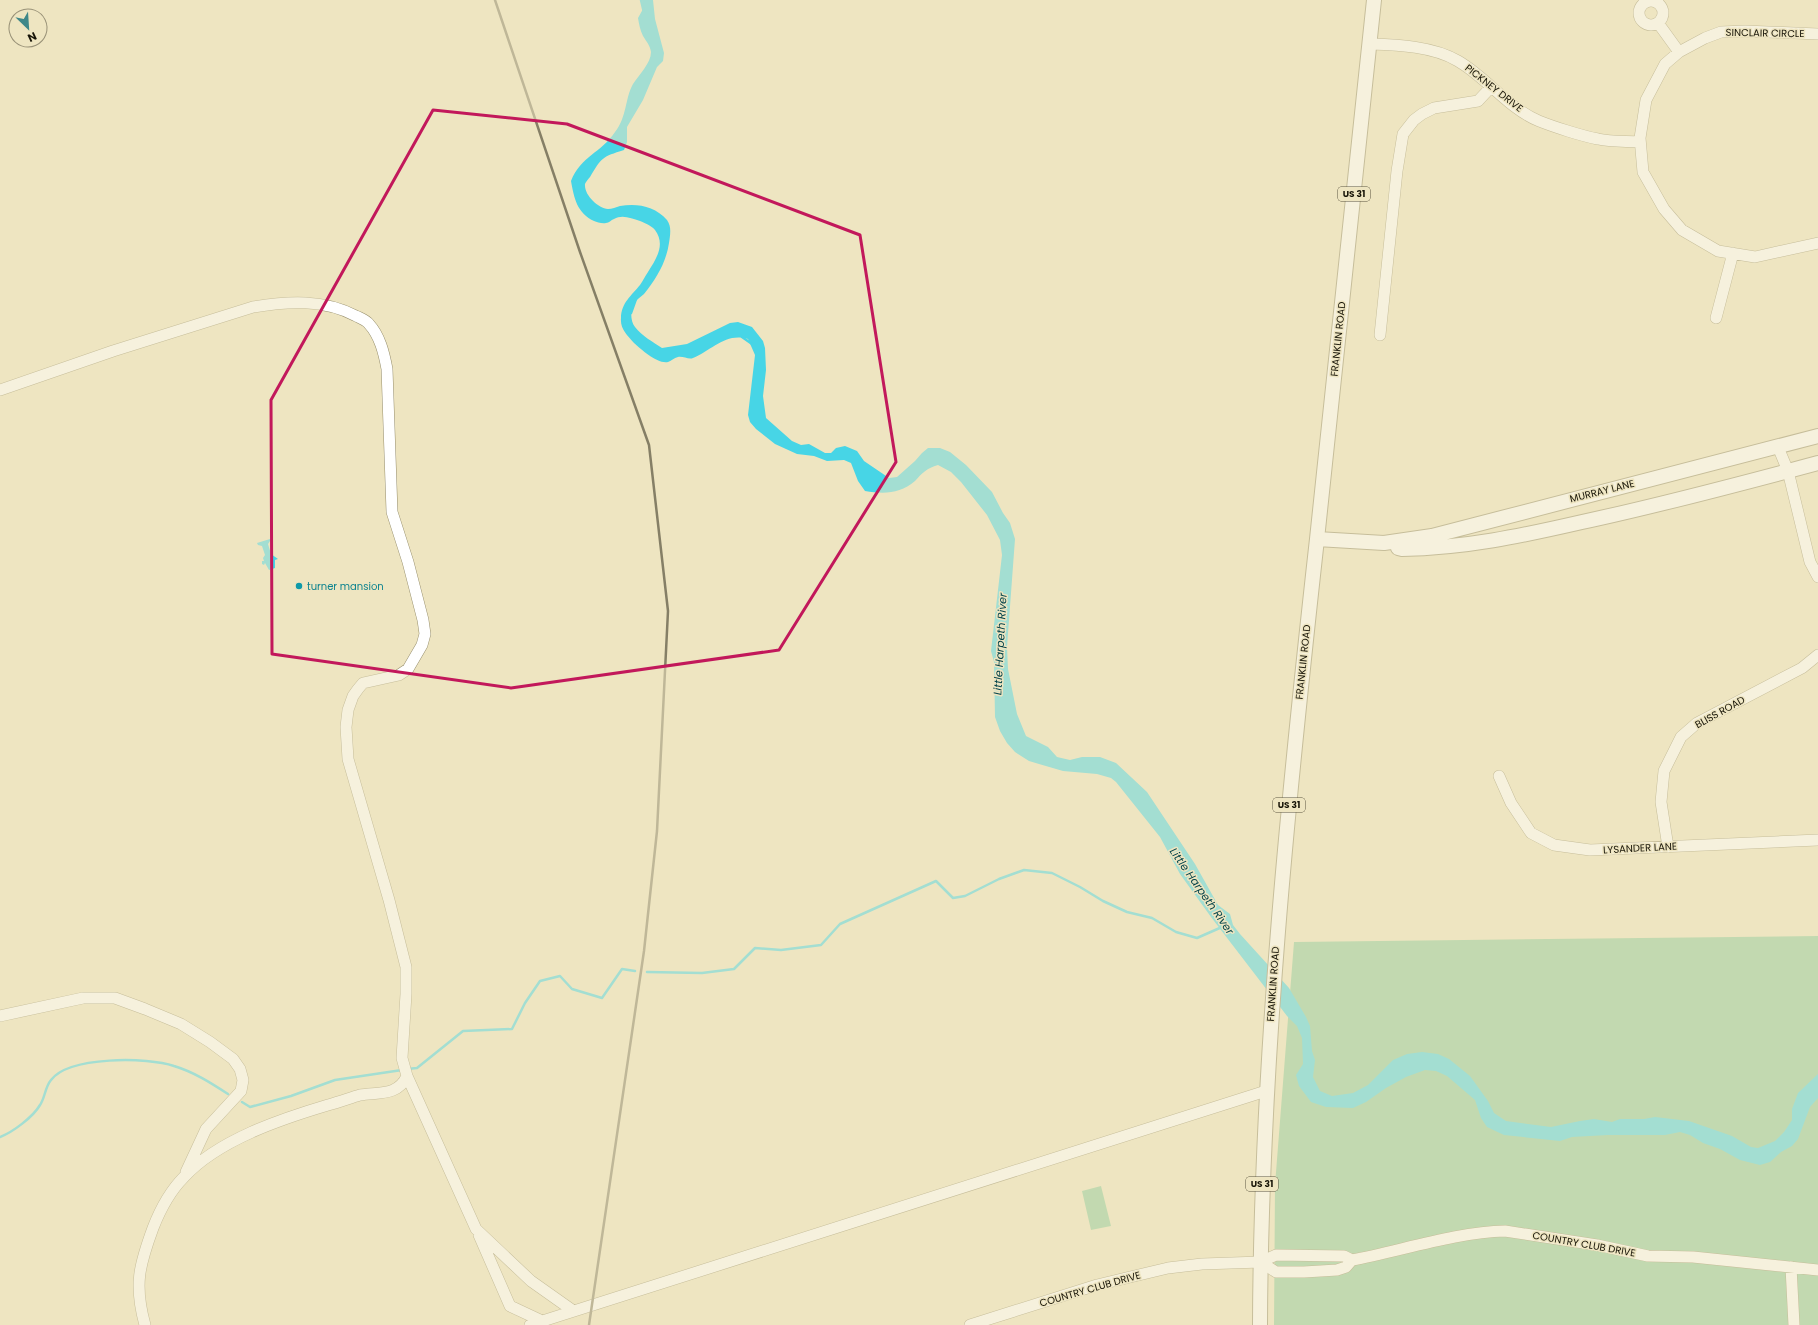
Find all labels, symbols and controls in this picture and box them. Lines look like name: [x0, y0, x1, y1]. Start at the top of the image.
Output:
north arrow: [8, 8, 48, 48]
street label: SINCLAIR CIRCLE: [1725, 25, 1805, 41]
text: N: [25, 28, 39, 46]
street label: PICKNEY DRIVE: [1462, 60, 1526, 116]
road number: US 31: [1338, 187, 1370, 201]
street label: FRANKLIN ROAD: [1327, 301, 1349, 377]
street label: MURRAY LANE: [1568, 476, 1636, 506]
place label: turner mansion: [307, 579, 384, 594]
marker: turner mansion: [294, 581, 304, 591]
water label: Little Harpeth River: [989, 592, 1011, 696]
street label: FRANKLIN ROAD: [1292, 624, 1314, 700]
street label: BLISS ROAD: [1692, 692, 1748, 732]
road number: US 31: [1273, 798, 1305, 812]
street label: LYSANDER LANE: [1603, 839, 1677, 857]
water label: Little Harpeth River: [1166, 844, 1238, 938]
street label: FRANKLIN ROAD: [1263, 946, 1283, 1022]
road number: US 31: [1246, 1177, 1278, 1191]
street label: COUNTRY CLUB DRIVE: [1531, 1228, 1637, 1260]
street label: COUNTRY CLUB DRIVE: [1038, 1267, 1142, 1311]

